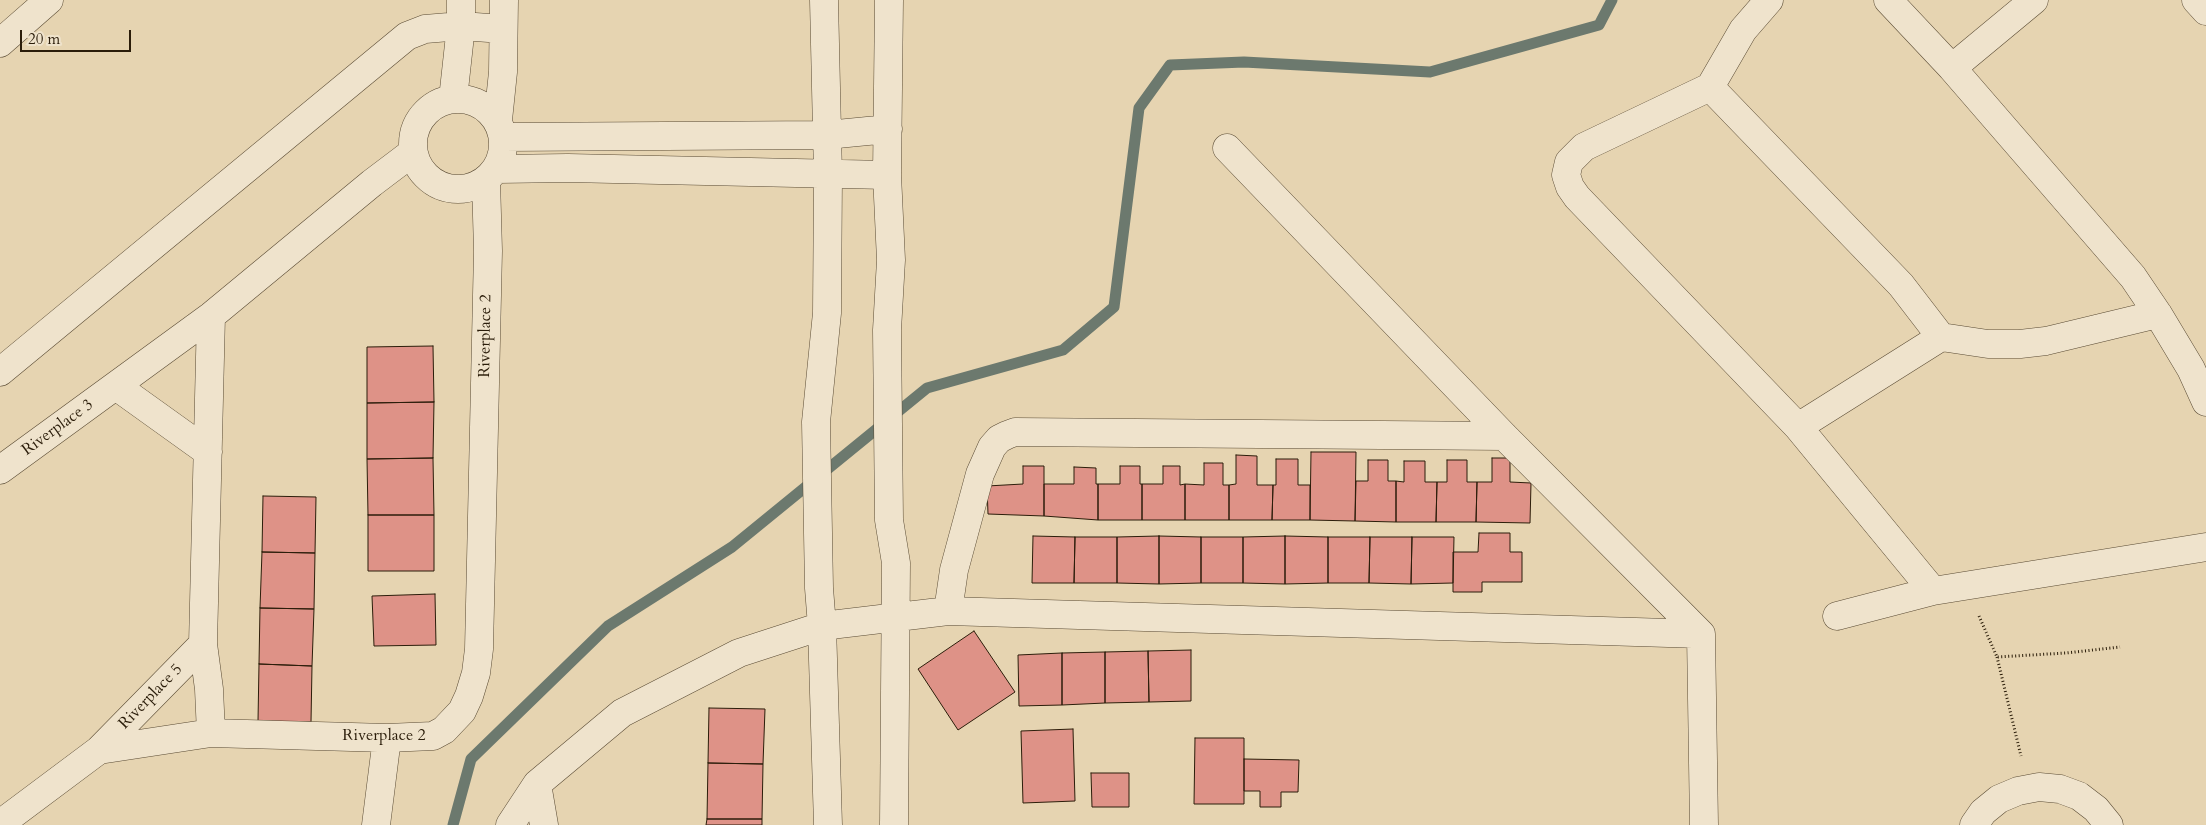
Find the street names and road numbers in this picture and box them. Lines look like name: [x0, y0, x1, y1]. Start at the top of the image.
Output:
street label: Riverplace 2: [476, 294, 496, 378]
street label: Riverplace 3: [19, 396, 97, 460]
street label: Riverplace 5: [115, 660, 187, 734]
street label: Riverplace 2: [342, 726, 426, 746]

